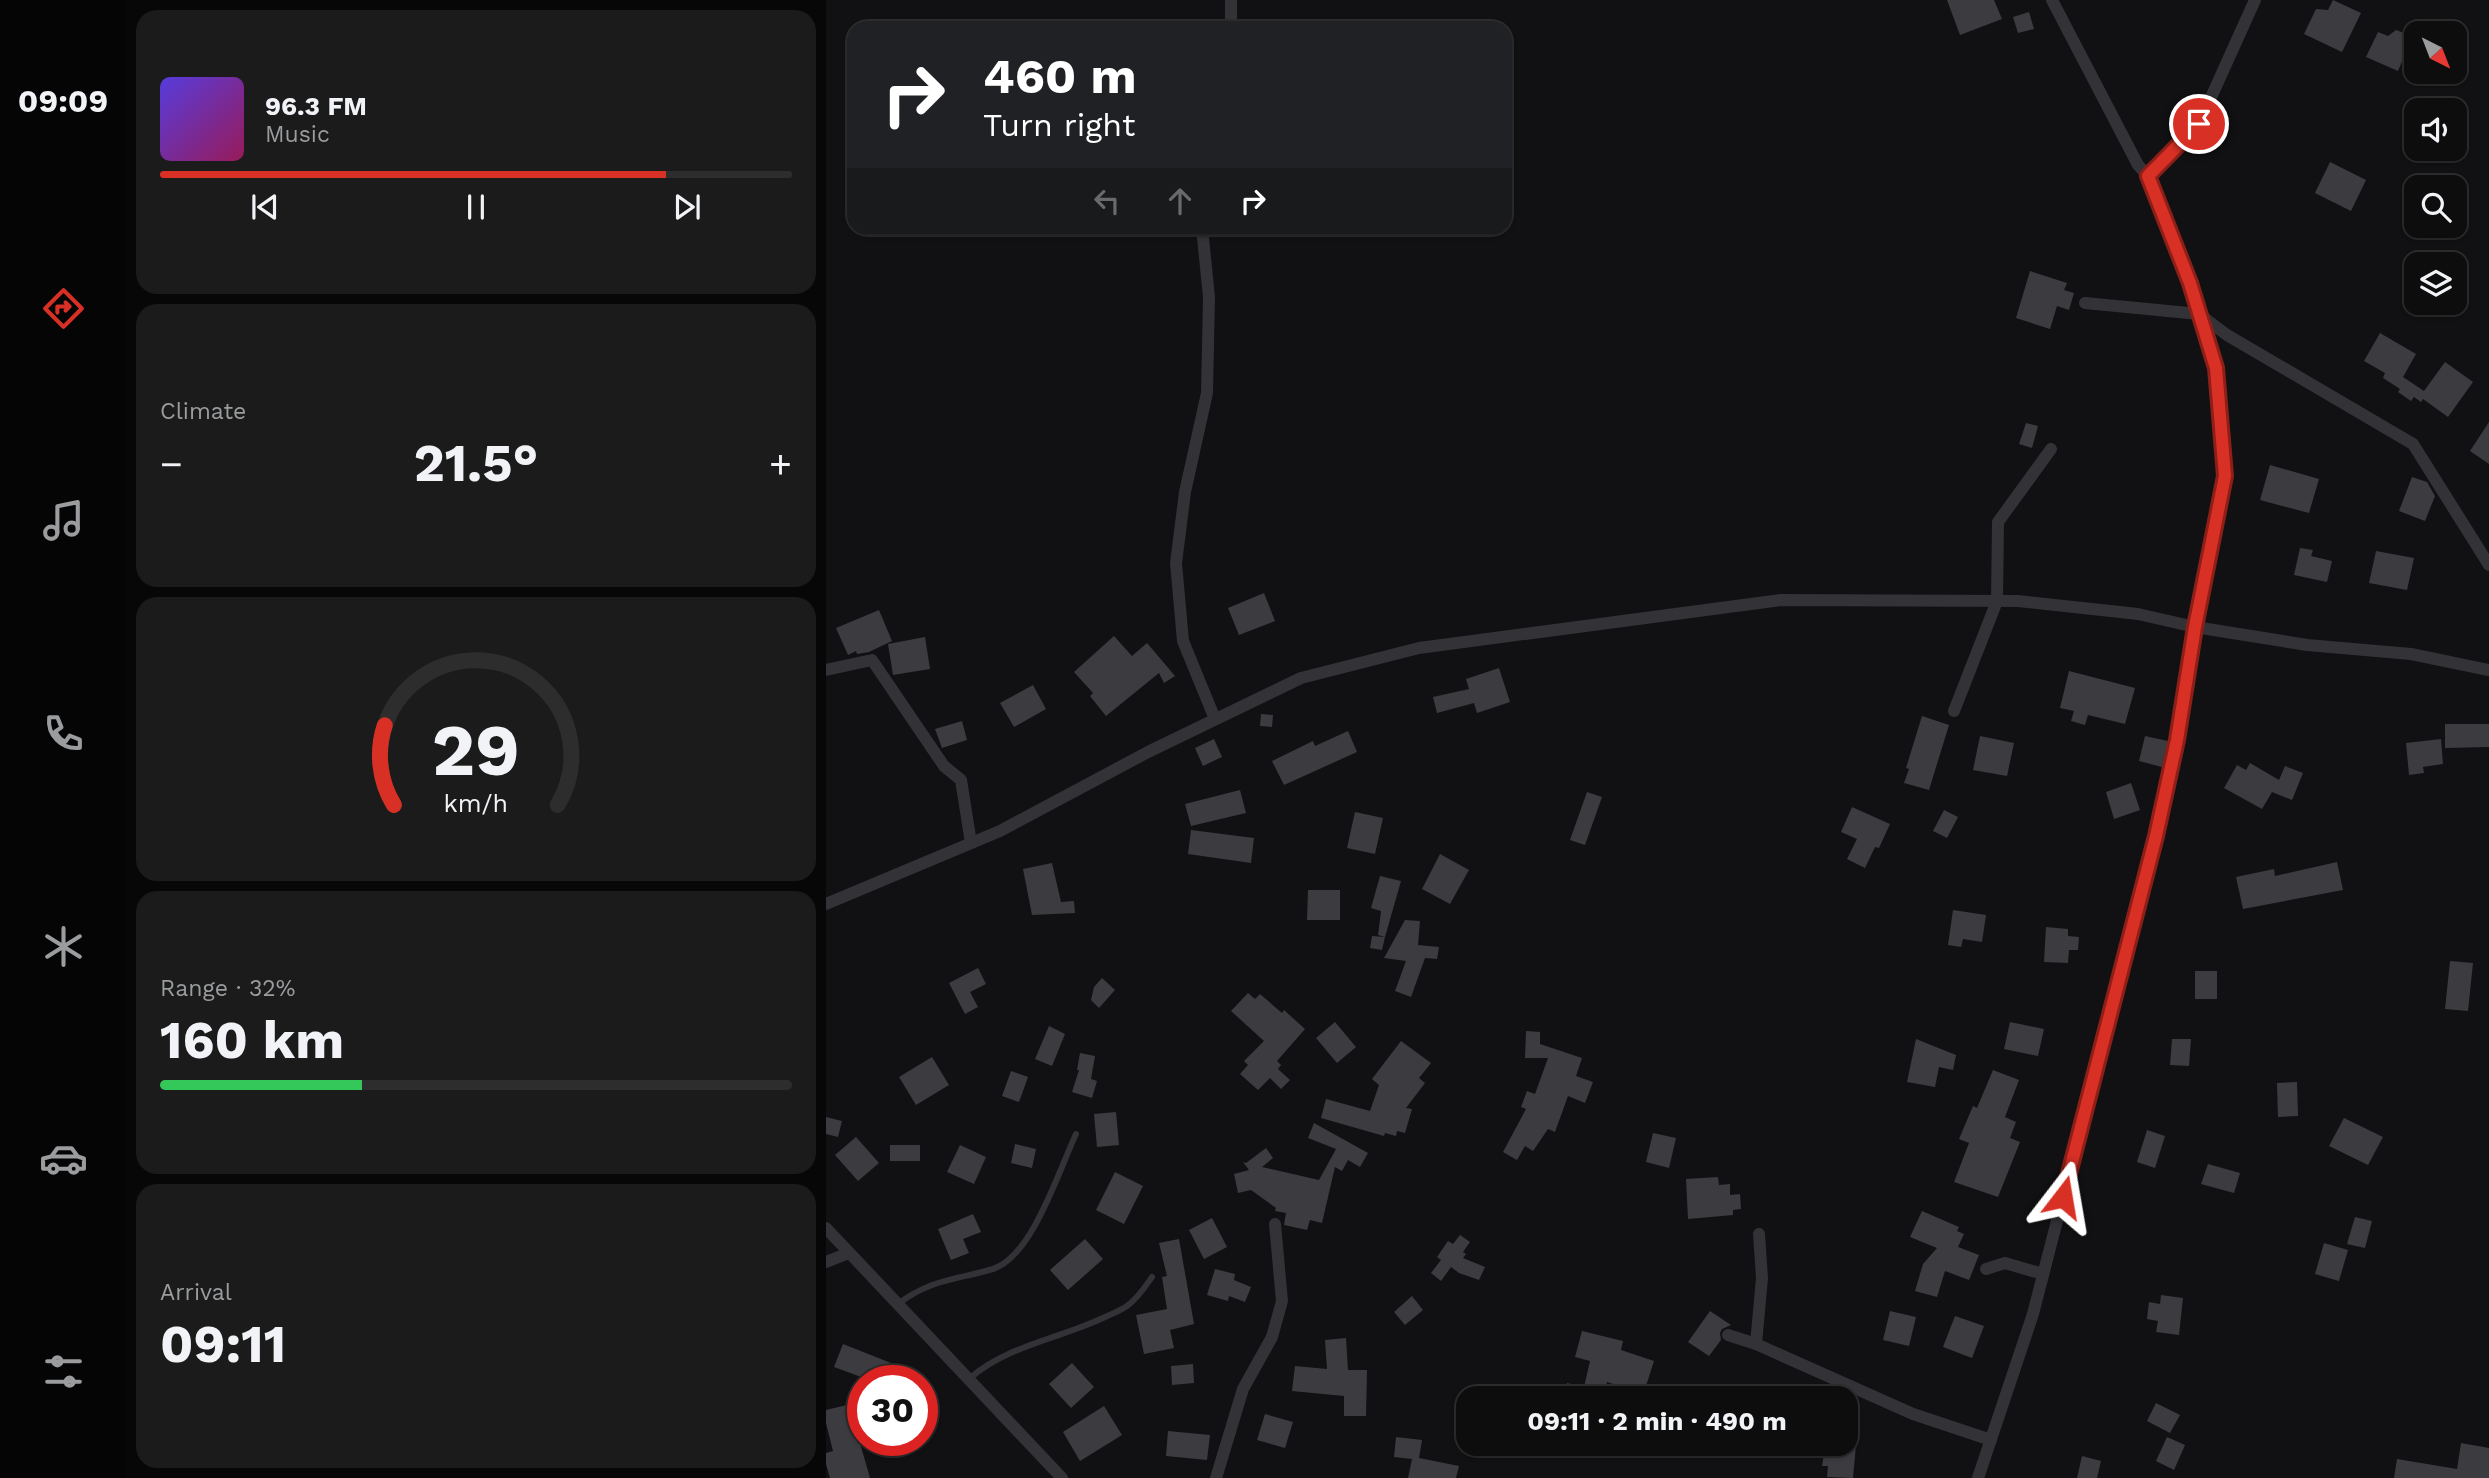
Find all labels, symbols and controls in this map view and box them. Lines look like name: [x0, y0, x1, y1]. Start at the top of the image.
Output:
north arrow: [2404, 21, 2468, 84]
map controls: [2404, 21, 2467, 315]
text: 460 m: [983, 47, 1137, 105]
icon: right: [868, 49, 959, 140]
text: 09:09: [18, 82, 108, 120]
text: 96.3 FM: [265, 91, 367, 121]
pin: [2169, 94, 2229, 154]
button: sound: [2404, 98, 2467, 161]
icon: arrive: [2180, 105, 2218, 143]
text: Turn right: [983, 106, 1135, 144]
text: Music: [265, 121, 330, 148]
button: search: [2404, 175, 2467, 238]
icon: left: [1088, 182, 1126, 220]
icon: ahead: [1161, 182, 1199, 220]
icon: right: [1234, 182, 1272, 220]
icon: previous: [246, 188, 284, 226]
icon: pause: [457, 188, 495, 226]
icon: next: [668, 188, 706, 226]
button: layers: [2404, 252, 2467, 315]
icon: directions: [39, 284, 88, 333]
text: Climate: [160, 398, 246, 425]
text: 21.5°: [414, 433, 538, 494]
text: −: [160, 442, 183, 486]
text: +: [769, 442, 792, 486]
icon: music: [39, 496, 88, 545]
text: 29: [432, 707, 520, 793]
icon: phone: [39, 709, 88, 758]
text: km/h: [444, 789, 508, 818]
icon: climate: [39, 922, 88, 971]
text: Range · 32%: [160, 975, 295, 1002]
text: 160 km: [160, 1010, 344, 1071]
icon: car: [39, 1134, 88, 1183]
position arrow: [2026, 1160, 2100, 1234]
text: Arrival: [160, 1279, 232, 1306]
text: 09:11: [160, 1314, 286, 1375]
icon: filters: [39, 1347, 88, 1396]
speed limit sign: 30: [847, 1365, 938, 1456]
text: 09:11 · 2 min · 490 m: [1527, 1406, 1787, 1436]

